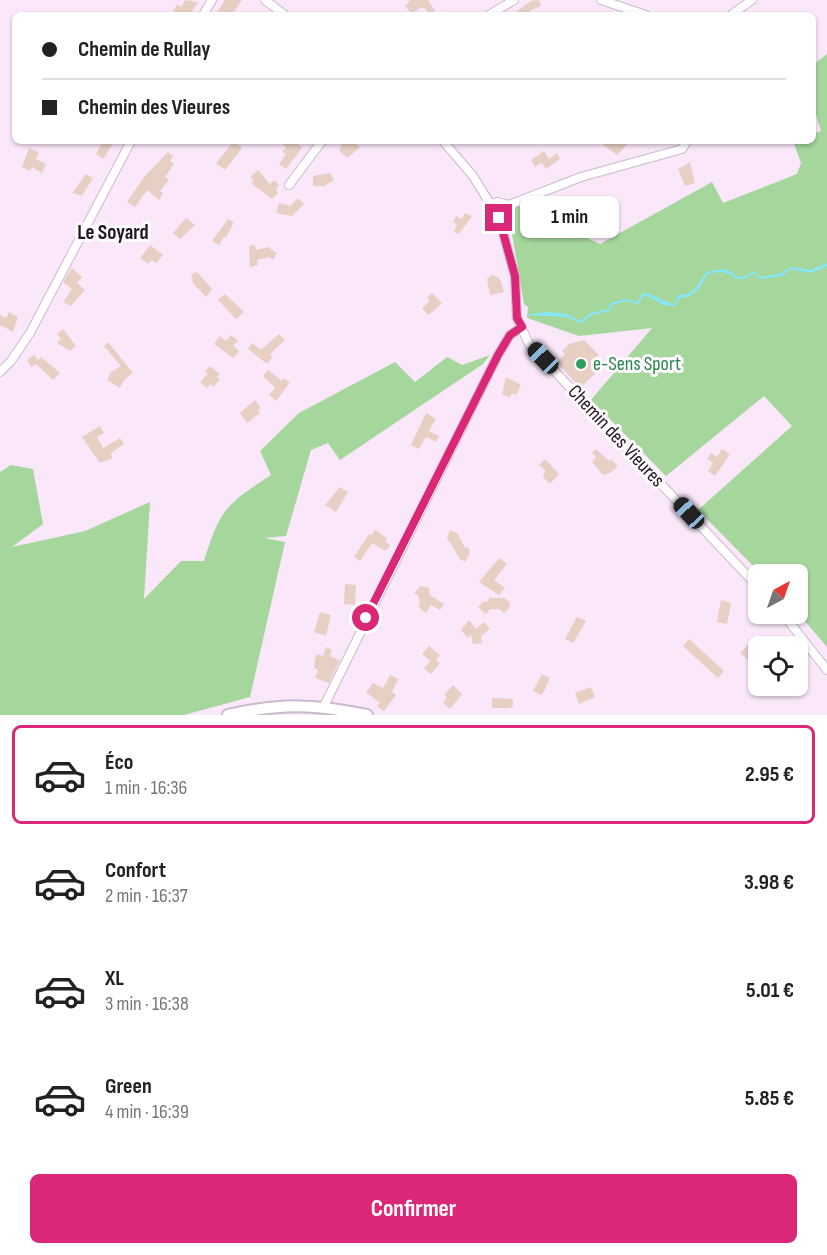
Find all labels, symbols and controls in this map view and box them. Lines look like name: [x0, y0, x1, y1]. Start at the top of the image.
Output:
text: Chemin de Rullay: [78, 36, 210, 63]
text: Chemin des Vieures: [78, 94, 230, 121]
callout: 1 min: [520, 197, 619, 239]
route end: [485, 204, 512, 231]
text: 1 min: [551, 205, 588, 229]
district label: Le Soyard: [77, 220, 149, 245]
car: [524, 339, 562, 377]
place label: e-Sens Sport: [593, 352, 681, 376]
marker: e-Sens Sport: [574, 357, 588, 371]
street label: Chemin des Vieures: [563, 380, 669, 492]
car: [670, 494, 708, 532]
north arrow: [748, 564, 808, 624]
map controls: [748, 564, 808, 696]
route start: [352, 604, 379, 631]
button: locate: [748, 636, 808, 696]
icon: car: [33, 748, 87, 802]
text: Éco: [105, 749, 133, 776]
text: 2.95 €: [745, 761, 794, 788]
text: 1 min · 16:36: [105, 776, 187, 800]
icon: car: [33, 856, 87, 910]
text: Confort: [105, 857, 166, 884]
text: 3.98 €: [744, 869, 794, 896]
text: 2 min · 16:37: [105, 884, 188, 908]
icon: car: [33, 964, 87, 1018]
text: XL: [105, 965, 124, 992]
text: 5.01 €: [746, 977, 794, 1004]
text: 3 min · 16:38: [105, 992, 189, 1016]
icon: car: [33, 1072, 87, 1126]
text: Green: [105, 1073, 152, 1100]
text: 5.85 €: [745, 1085, 794, 1112]
text: 4 min · 16:39: [105, 1100, 189, 1124]
button: Confirmer: [30, 1174, 797, 1243]

